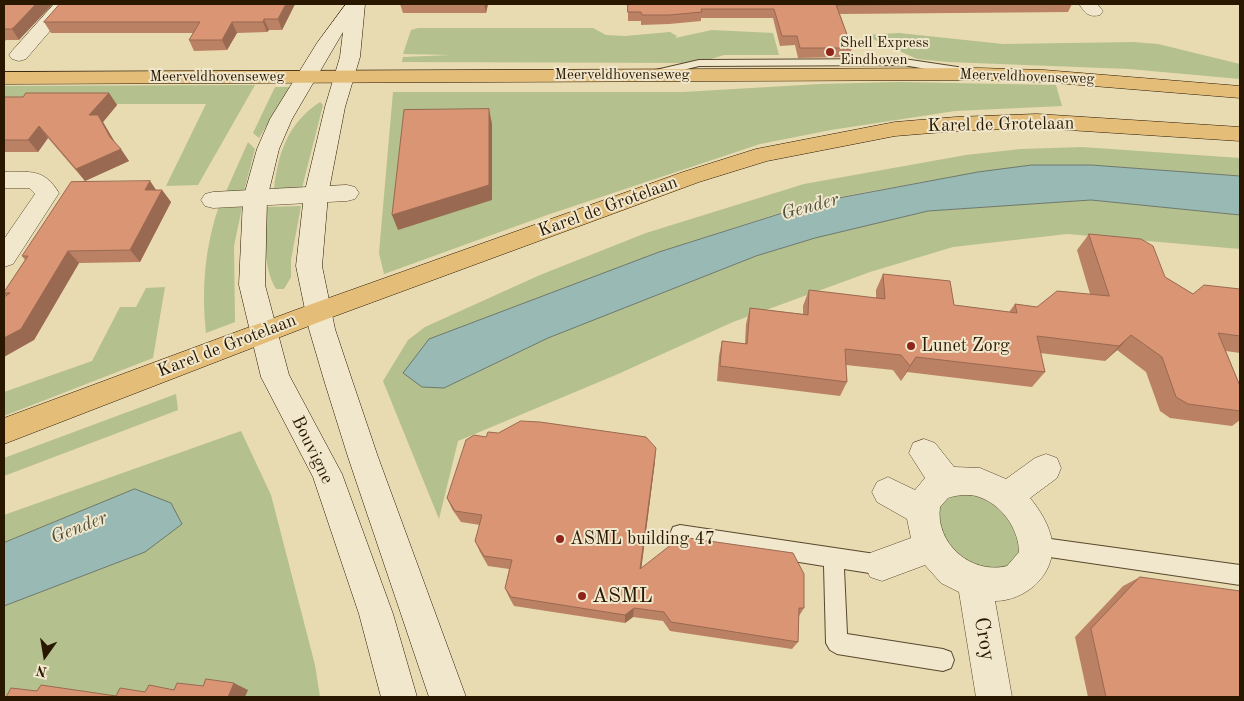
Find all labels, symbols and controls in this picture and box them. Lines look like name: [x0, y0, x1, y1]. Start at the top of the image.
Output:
place label: Shell Express Eindhoven: [840, 34, 929, 69]
marker: Shell Express Eindhoven: [824, 46, 836, 58]
street label: Meerveldhovenseweg: [554, 66, 690, 84]
street label: Meerveldhovenseweg: [959, 66, 1095, 88]
street label: Meerveldhovenseweg: [149, 68, 285, 86]
street label: Karel de Grotelaan: [927, 113, 1075, 137]
street label: Karel de Grotelaan: [535, 172, 681, 242]
water label: Gender: [779, 188, 841, 226]
street label: Karel de Grotelaan: [155, 310, 299, 382]
place label: Lunet Zorg: [921, 335, 1010, 357]
marker: Lunet Zorg: [905, 340, 917, 352]
street label: Bouvigne: [286, 412, 338, 488]
water label: Gender: [47, 507, 111, 549]
place label: ASML building 47: [570, 528, 715, 550]
marker: ASML building 47: [554, 533, 566, 545]
place label: ASML: [592, 583, 653, 609]
marker: ASML: [576, 590, 588, 602]
street label: Croy: [968, 615, 1000, 663]
north arrow: [20, 631, 70, 681]
text: N: [35, 663, 48, 679]

